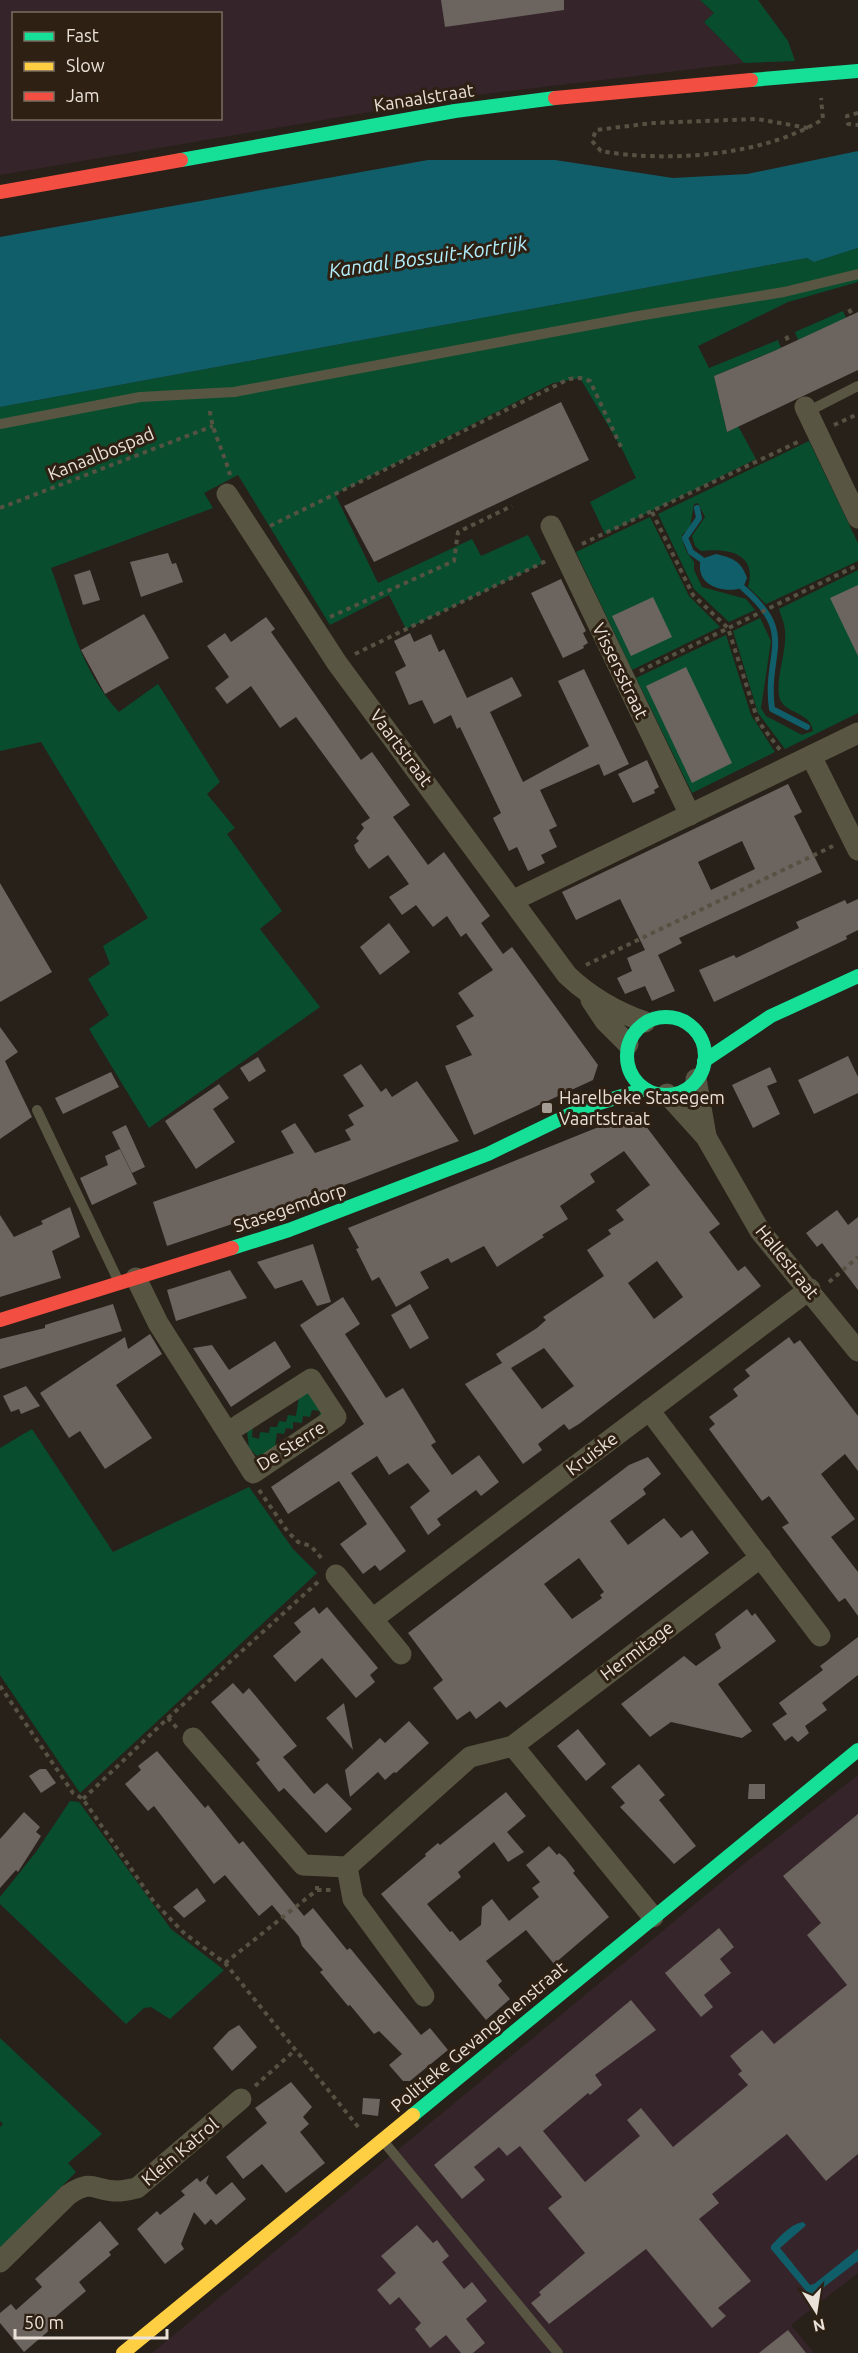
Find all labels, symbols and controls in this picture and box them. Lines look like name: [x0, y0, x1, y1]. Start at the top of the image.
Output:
legend: [12, 12, 222, 120]
text: Fast: [66, 25, 99, 45]
text: Slow: [66, 55, 105, 75]
street label: Kanaalstraat: [372, 79, 475, 115]
text: Jam: [66, 85, 100, 105]
water label: Kanaal Bossuit-Kortrijk: [327, 231, 530, 282]
street label: Kanaalbospad: [45, 423, 157, 483]
street label: Vissersstraat: [589, 620, 653, 722]
street label: Vaartstraat: [366, 705, 437, 790]
place label: Harelbeke Stasegem Vaartstraat: [559, 1087, 725, 1128]
marker: Harelbeke Stasegem Vaartstraat: [540, 1101, 554, 1115]
street label: Stasegemdorp: [231, 1178, 349, 1236]
street label: Hallestraat: [752, 1221, 823, 1302]
street label: De Sterre: [253, 1416, 328, 1474]
street label: Kruiske: [562, 1427, 621, 1479]
street label: Hermitage: [596, 1616, 677, 1684]
street label: Politieke Gevangenenstraat: [387, 1957, 570, 2115]
street label: Klein Katrol: [137, 2113, 222, 2189]
north arrow: [786, 2281, 846, 2341]
scale bar: [15, 2302, 166, 2340]
text: 50 m: [24, 2312, 64, 2332]
text: N: [811, 2316, 827, 2336]

